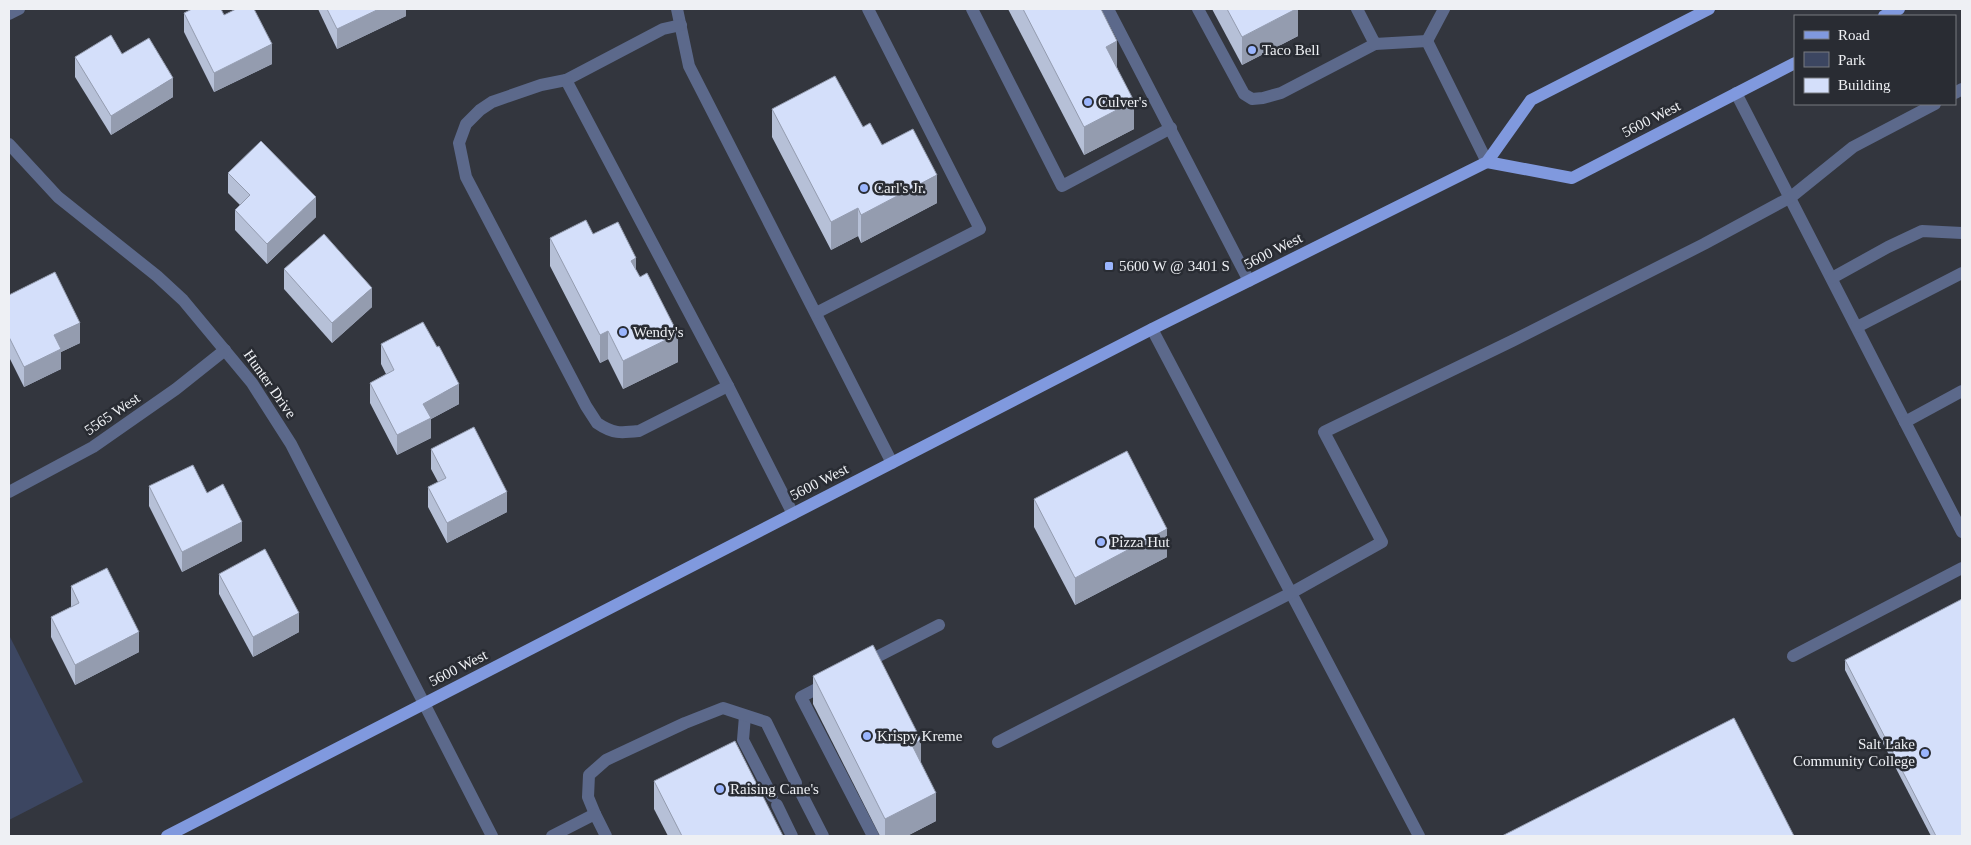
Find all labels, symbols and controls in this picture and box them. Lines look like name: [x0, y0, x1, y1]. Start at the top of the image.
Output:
legend: [1794, 15, 1956, 105]
text: Road: [1838, 27, 1870, 43]
place label: Taco Bell: [1262, 42, 1320, 58]
marker: Taco Bell: [1246, 44, 1258, 56]
text: Park: [1838, 52, 1866, 68]
text: Building: [1838, 77, 1891, 93]
place label: Culver's: [1098, 94, 1148, 110]
marker: Culver's: [1082, 96, 1094, 108]
street label: 5600 West: [1619, 97, 1683, 140]
place label: Carl's Jr.: [874, 180, 926, 196]
marker: Carl's Jr.: [858, 182, 870, 194]
street label: 5600 West: [1241, 229, 1305, 272]
place label: 5600 W @ 3401 S: [1119, 258, 1230, 274]
marker: 5600 W @ 3401 S: [1103, 260, 1115, 272]
place label: Wendy's: [633, 324, 684, 340]
marker: Wendy's: [617, 326, 629, 338]
street label: Hunter Drive: [241, 347, 300, 421]
street label: 5565 West: [81, 389, 143, 438]
street label: 5600 West: [787, 460, 851, 503]
place label: Pizza Hut: [1111, 534, 1171, 550]
marker: Pizza Hut: [1095, 536, 1107, 548]
street label: 5600 West: [426, 646, 490, 689]
place label: Krispy Kreme: [877, 728, 963, 744]
marker: Krispy Kreme: [861, 730, 873, 742]
place label: Salt Lake Community College: [1793, 736, 1915, 769]
marker: Salt Lake Community College: [1919, 747, 1931, 759]
place label: Raising Cane's: [730, 781, 819, 797]
marker: Raising Cane's: [714, 783, 726, 795]

